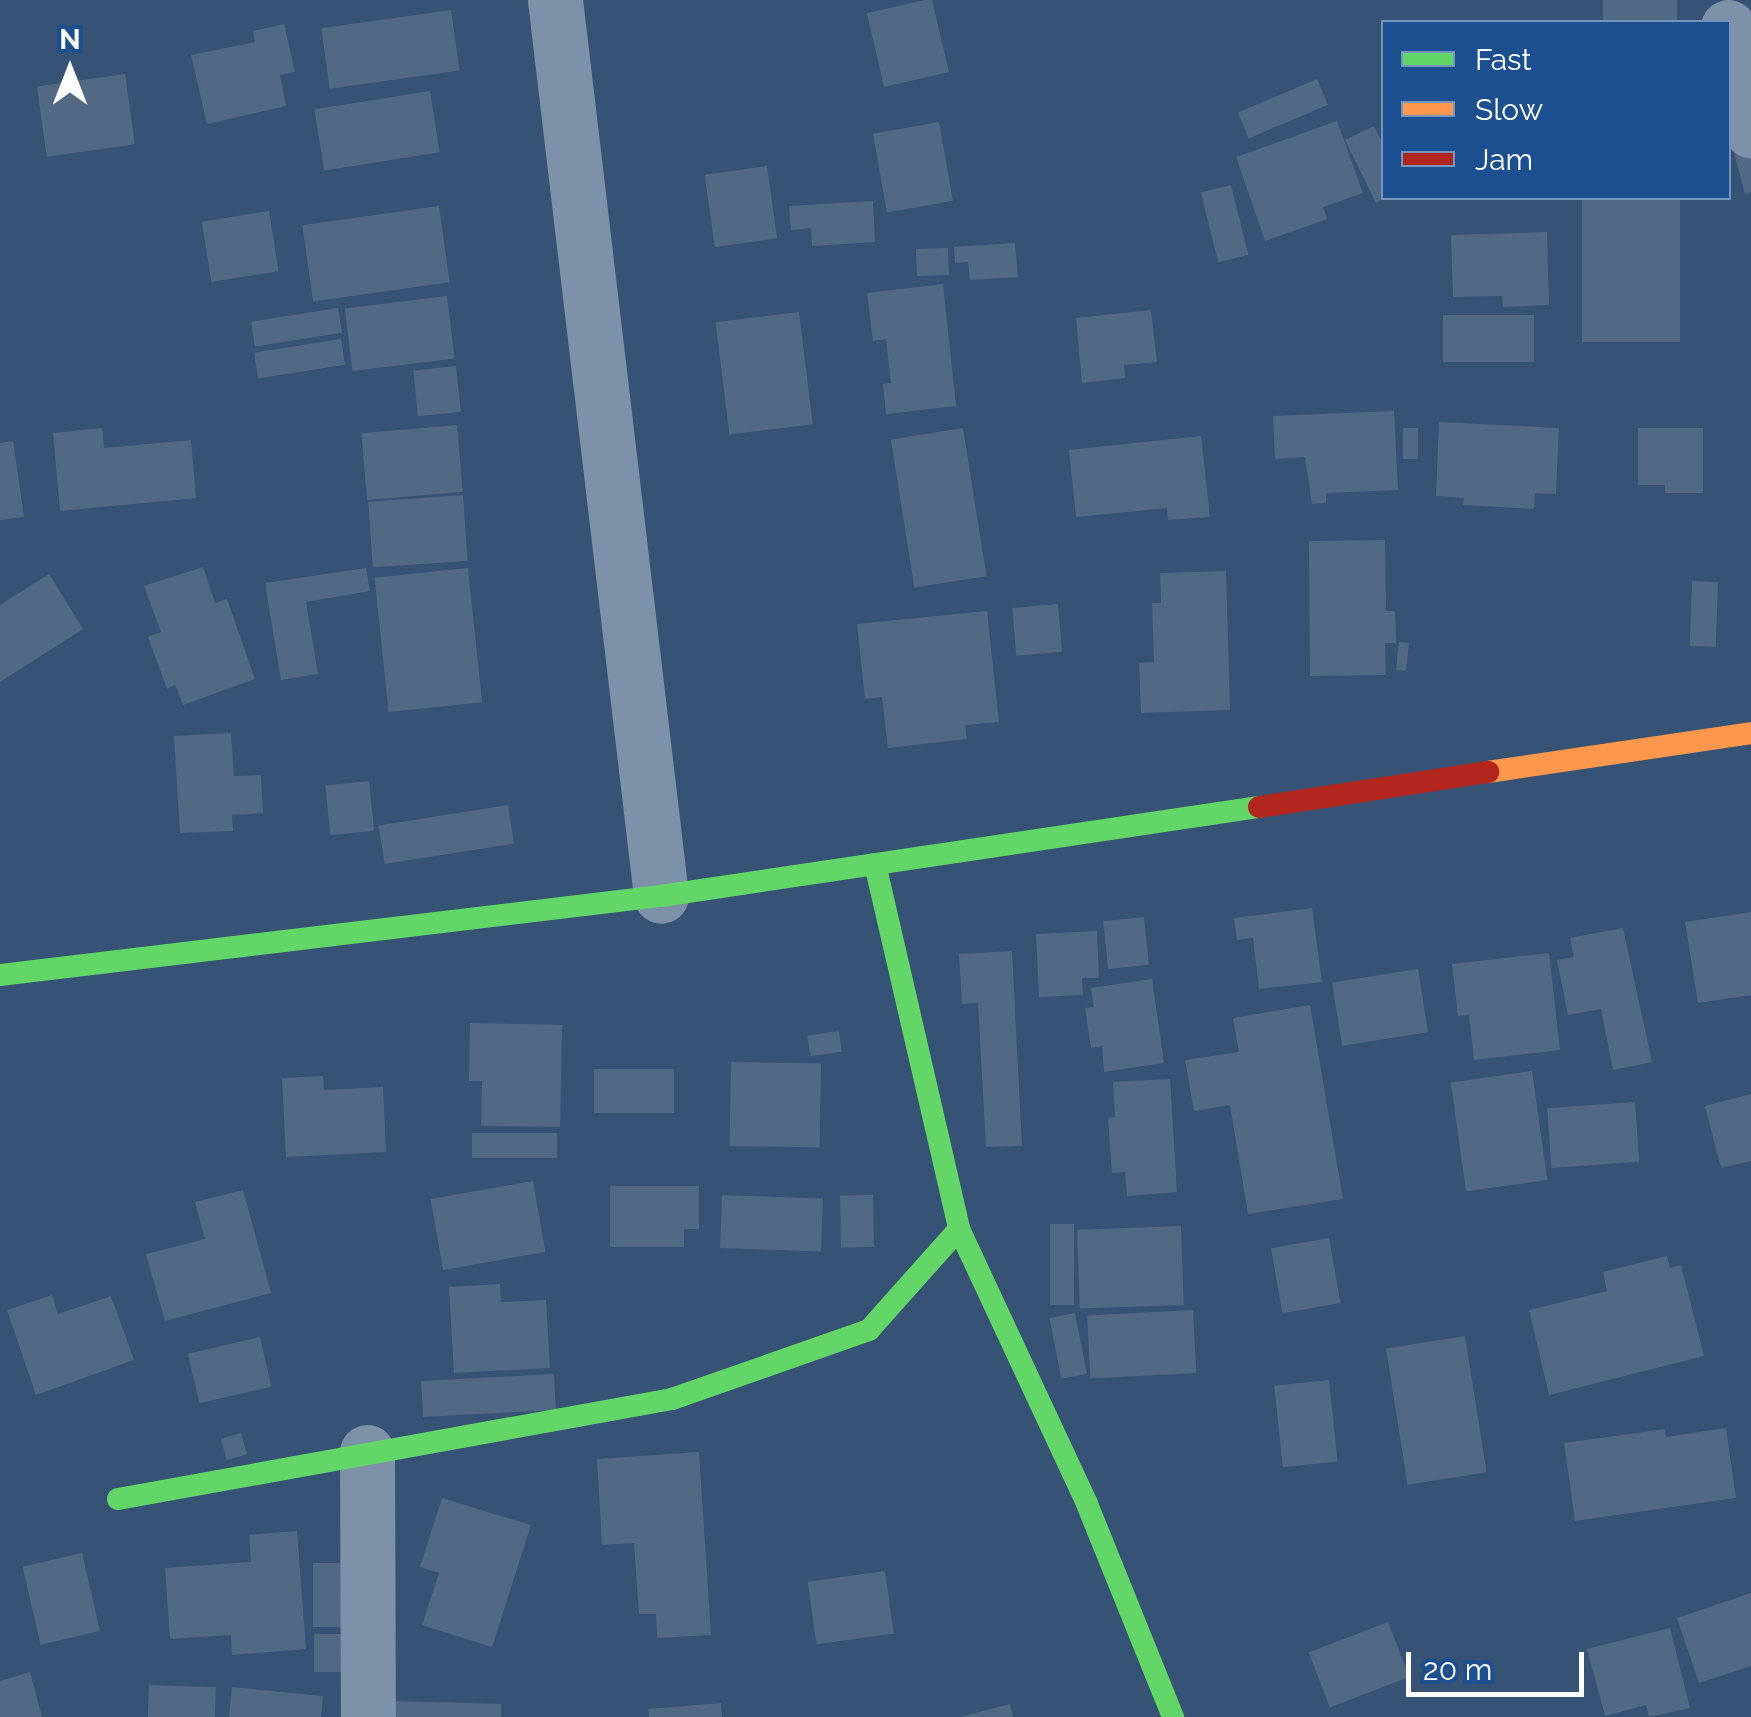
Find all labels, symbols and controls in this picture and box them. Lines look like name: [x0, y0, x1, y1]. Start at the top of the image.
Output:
north arrow: [20, 20, 120, 120]
legend: [1381, 20, 1731, 200]
text: N: [59, 23, 81, 56]
text: Fast: [1475, 42, 1532, 77]
text: Slow: [1475, 92, 1543, 127]
text: Jam: [1475, 142, 1533, 177]
scale bar: [1411, 1632, 1588, 1694]
text: 20 m: [1423, 1652, 1492, 1687]

